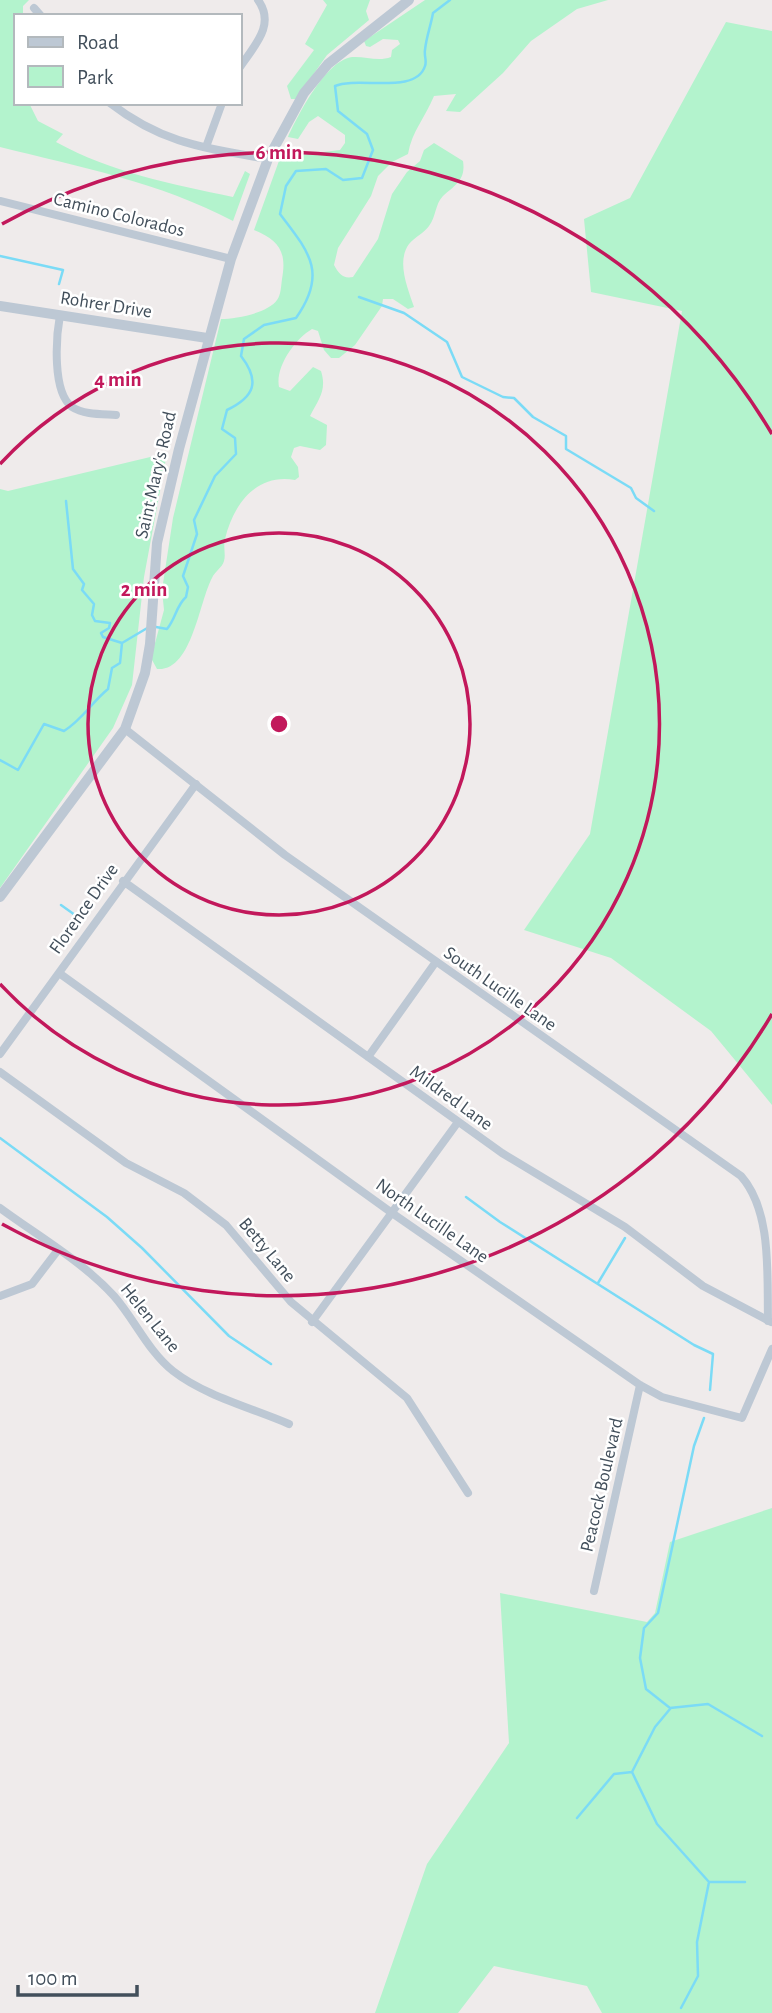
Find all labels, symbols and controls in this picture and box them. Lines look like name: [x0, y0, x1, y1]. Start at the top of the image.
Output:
legend: [14, 14, 242, 105]
text: Road: [77, 32, 119, 53]
text: Park: [77, 67, 114, 88]
text: 6 min: [256, 142, 302, 163]
street label: Camino Colorados: [52, 190, 186, 240]
street label: Rohrer Drive: [59, 288, 153, 322]
text: 4 min: [94, 369, 142, 390]
street label: Saint Mary's Road: [132, 409, 180, 540]
text: 2 min: [121, 579, 167, 600]
centre of rings: [267, 712, 291, 736]
street label: Florence Drive: [46, 860, 122, 958]
street label: South Lucille Lane: [440, 943, 560, 1035]
street label: Mildred Lane: [406, 1062, 496, 1134]
street label: North Lucille Lane: [372, 1175, 492, 1267]
street label: Betty Lane: [235, 1214, 299, 1286]
street label: Helen Lane: [117, 1280, 183, 1356]
street label: Peacock Boulevard: [577, 1416, 627, 1554]
scale bar: [18, 1954, 136, 1998]
text: 100 m: [28, 1968, 78, 1989]

